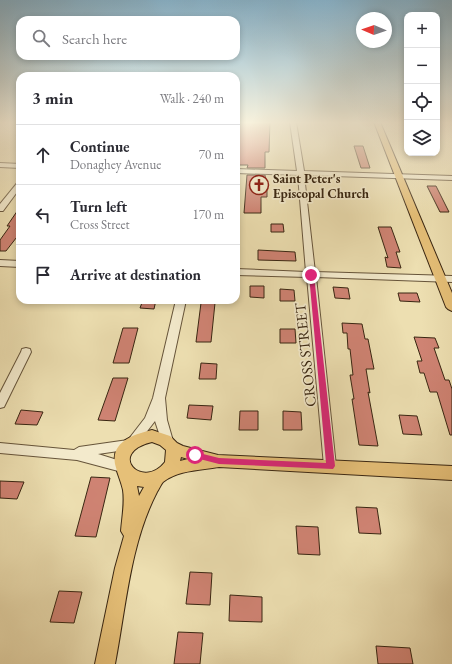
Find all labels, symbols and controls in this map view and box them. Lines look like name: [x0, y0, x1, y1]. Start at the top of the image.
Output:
north arrow: [356, 12, 392, 48]
map controls: [404, 12, 440, 156]
button: +: [404, 12, 440, 48]
search box: [16, 16, 240, 60]
icon: search: [30, 27, 52, 49]
text: Search here: [62, 29, 127, 48]
button: −: [404, 48, 440, 84]
button: locate: [404, 84, 440, 120]
text: 3 min: [32, 87, 73, 109]
text: Walk · 240 m: [160, 90, 224, 107]
button: layers: [404, 120, 440, 156]
text: Continue: [70, 137, 130, 156]
icon: ahead: [32, 144, 54, 166]
text: 70 m: [199, 146, 224, 163]
text: Donaghey Avenue: [70, 156, 161, 173]
place label: Saint Peter's Episcopal Church: [273, 170, 370, 202]
church icon: Saint Peter's Episcopal Church: [248, 174, 270, 196]
text: Turn left: [70, 197, 127, 216]
icon: left: [32, 204, 54, 226]
text: 170 m: [193, 206, 224, 223]
text: Cross Street: [70, 216, 130, 233]
icon: arrive: [32, 264, 54, 286]
text: Arrive at destination: [70, 265, 201, 284]
route end: [302, 266, 320, 284]
street label: CROSS STREET: [290, 301, 320, 408]
route start: [186, 446, 204, 464]

